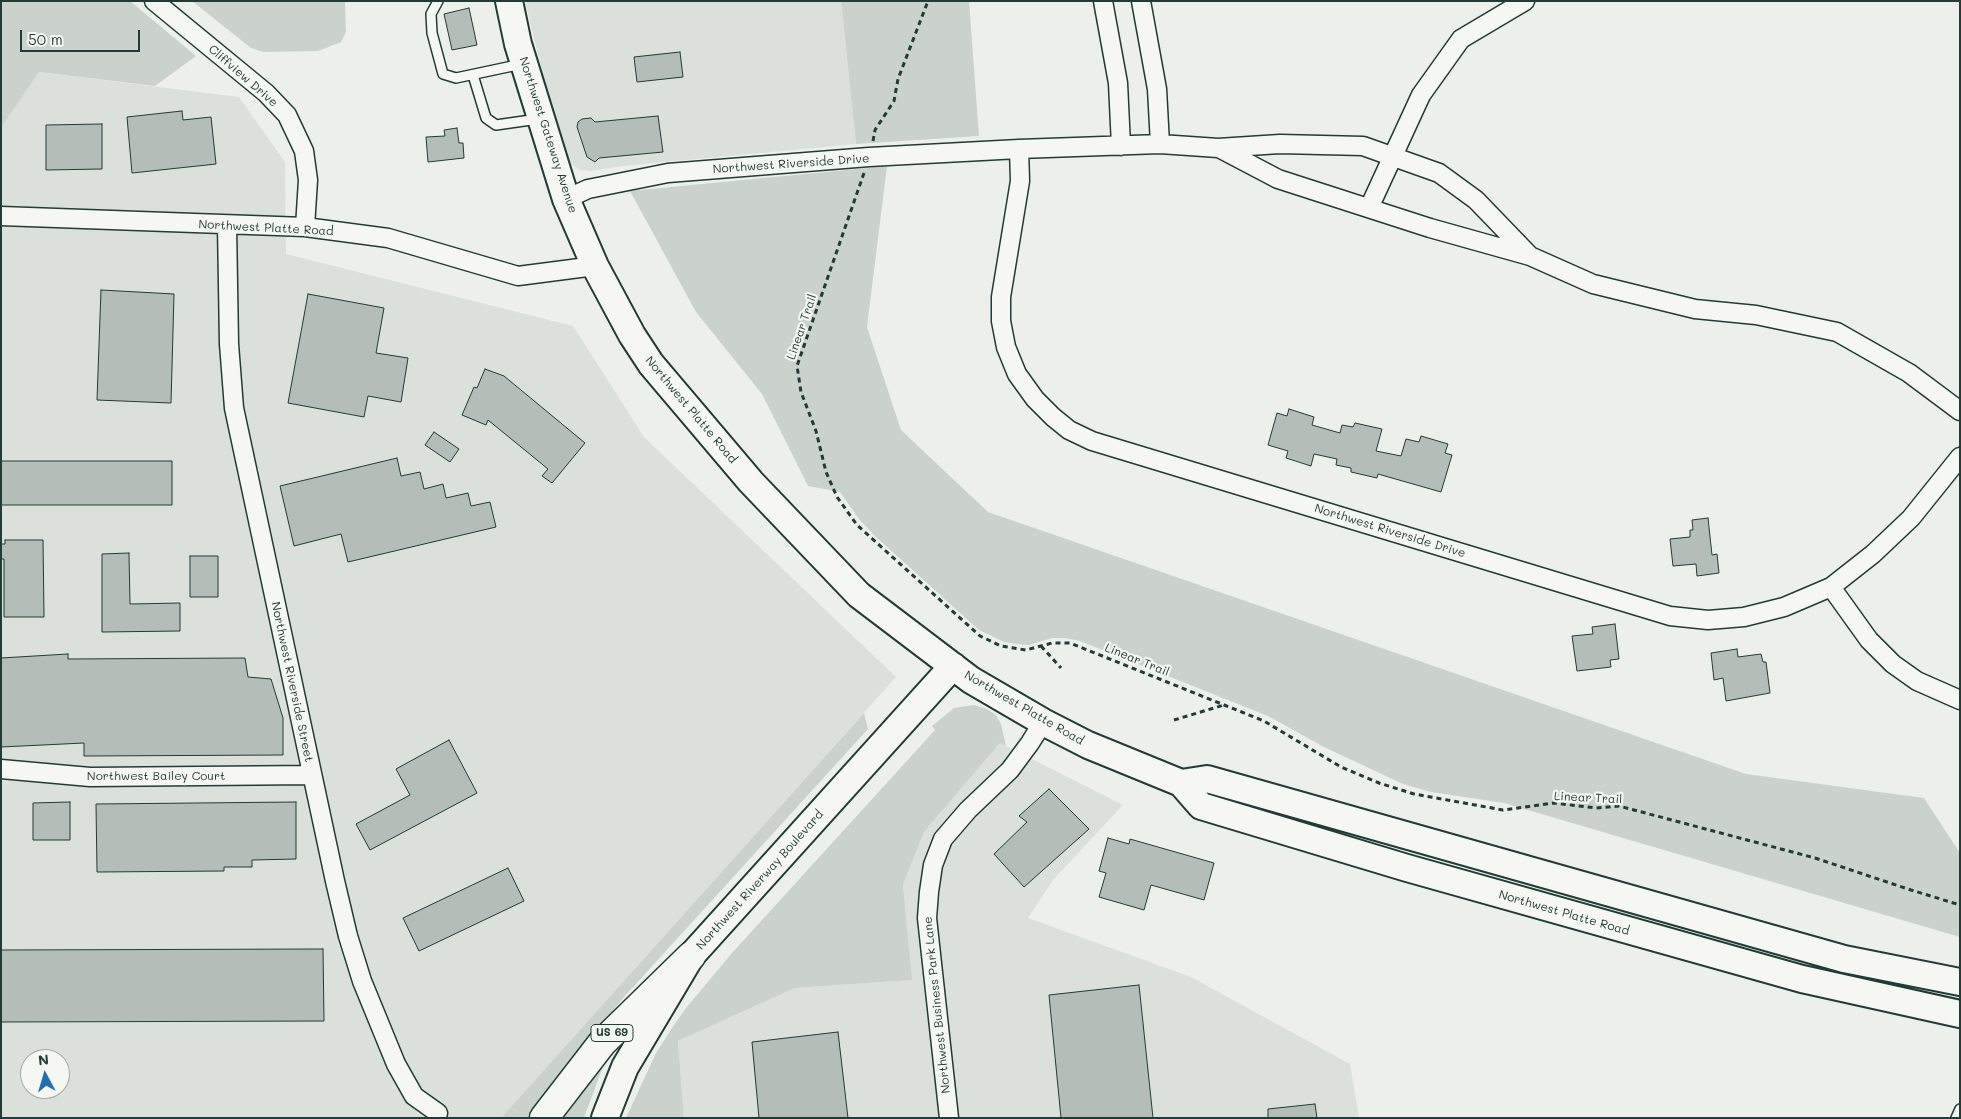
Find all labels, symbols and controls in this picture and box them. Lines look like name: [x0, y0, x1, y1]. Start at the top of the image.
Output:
scale bar: [22, 20, 142, 52]
text: 50 m: [28, 29, 63, 49]
street label: Cliffview Drive: [205, 42, 281, 110]
street label: Northwest Gateway Avenue: [516, 55, 580, 215]
street label: Northwest Riverside Drive: [712, 151, 870, 177]
street label: Northwest Platte Road: [198, 217, 334, 239]
street label: Linear Trail: [784, 292, 820, 362]
street label: Northwest Platte Road: [642, 354, 740, 466]
street label: Northwest Riverside Drive: [1313, 501, 1467, 561]
street label: Northwest Riverside Street: [268, 601, 316, 763]
street label: Linear Trail: [1103, 641, 1171, 679]
street label: Northwest Platte Road: [962, 668, 1086, 748]
street label: Northwest Bailey Court: [87, 769, 225, 783]
street label: Linear Trail: [1554, 789, 1622, 807]
street label: Northwest Riverway Boulevard: [693, 807, 827, 953]
street label: Northwest Platte Road: [1497, 887, 1631, 939]
street label: Northwest Business Park Lane: [921, 916, 953, 1094]
road number: US 69: [591, 1024, 633, 1042]
north arrow: [20, 1049, 70, 1099]
text: N: [37, 1050, 50, 1070]

